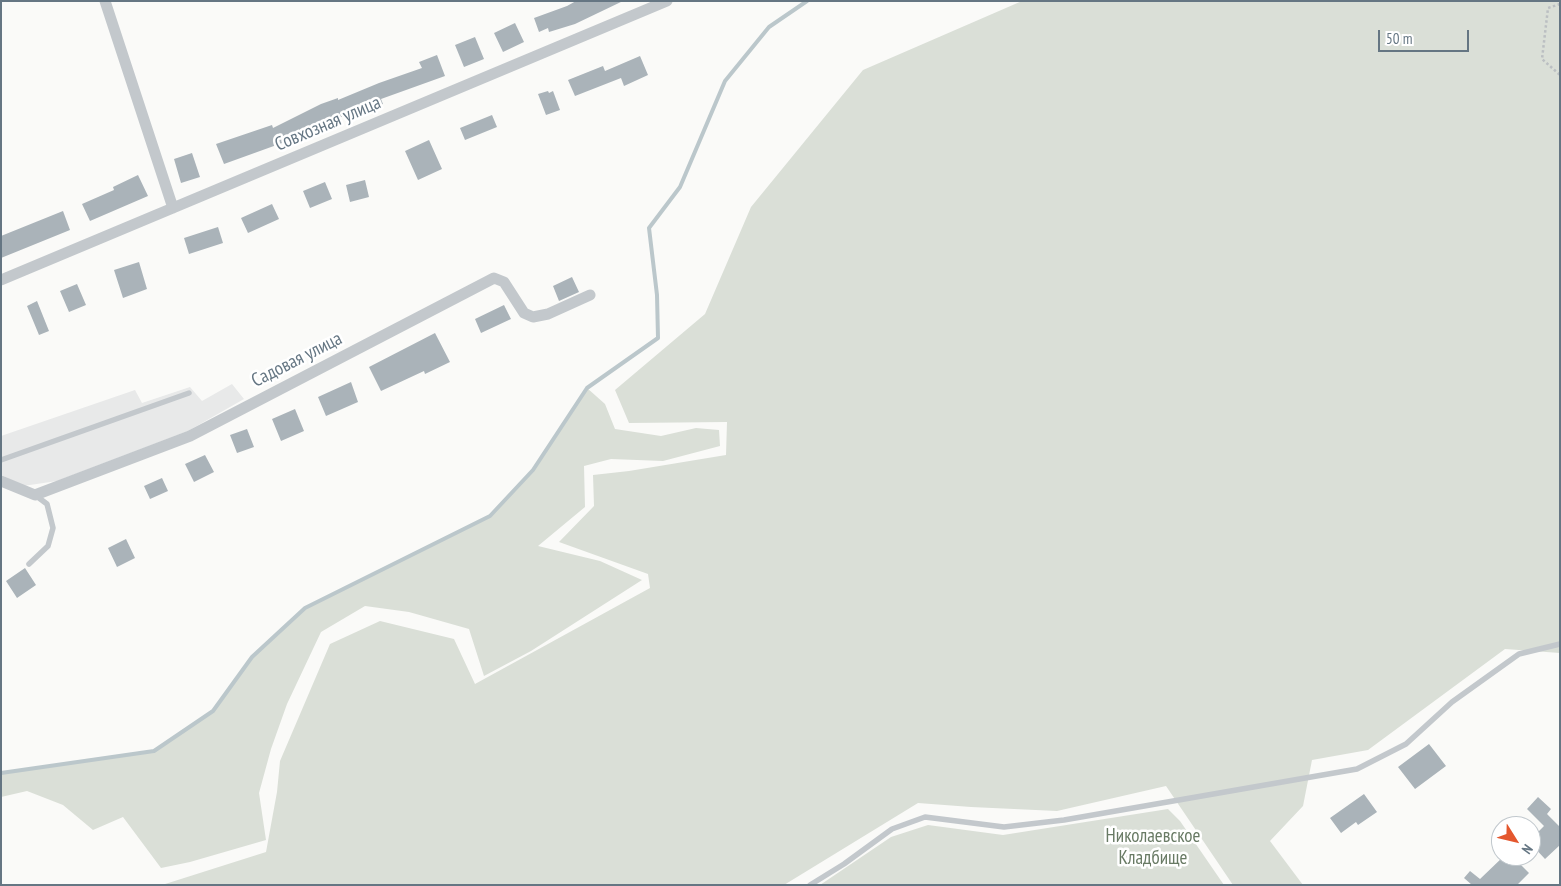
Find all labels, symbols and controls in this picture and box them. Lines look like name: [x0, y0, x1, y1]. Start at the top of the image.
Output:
scale bar: [1381, 20, 1472, 52]
text: 50 m: [1386, 29, 1412, 48]
street label: Совхозная улица: [272, 92, 384, 156]
street label: Садовая улица: [248, 327, 346, 393]
north arrow: [1491, 816, 1541, 866]
park label: Николаевское Кладбище: [1106, 826, 1200, 870]
text: N: [1518, 841, 1537, 858]

